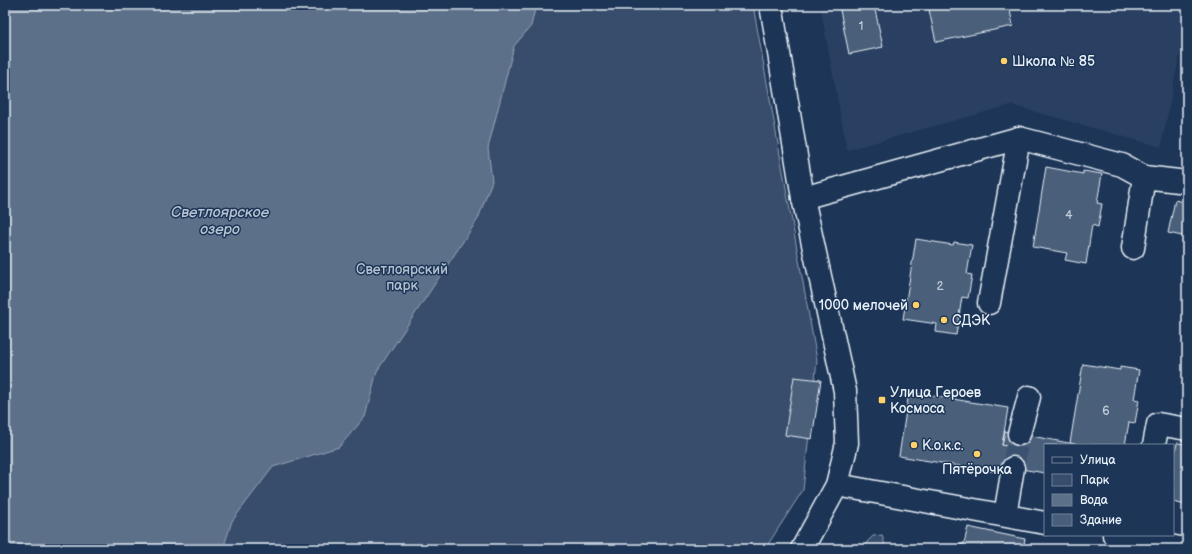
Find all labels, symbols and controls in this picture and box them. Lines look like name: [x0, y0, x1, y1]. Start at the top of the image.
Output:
house number: 1: [859, 19, 863, 34]
place label: Школа № 85: [1012, 53, 1095, 70]
marker: Школа № 85: [999, 56, 1009, 66]
water label: Светлоярское озеро: [171, 203, 270, 239]
house number: 4: [1065, 208, 1073, 223]
park label: Светлоярский парк: [356, 261, 448, 294]
house number: 2: [936, 279, 944, 294]
place label: 1000 мелочей: [819, 297, 908, 314]
marker: 1000 мелочей: [911, 300, 921, 310]
place label: СДЭК: [952, 312, 991, 329]
marker: СДЭК: [939, 315, 949, 325]
place label: Улица Героев Космоса: [890, 384, 982, 417]
marker: Улица Героев Космоса: [877, 395, 887, 405]
house number: 6: [1102, 404, 1110, 419]
place label: К.о.к.с.: [922, 437, 964, 454]
marker: К.о.к.с.: [909, 440, 919, 450]
legend: [1044, 444, 1174, 536]
marker: Пятёрочка: [972, 449, 982, 459]
text: Улица: [1080, 453, 1116, 468]
place label: Пятёрочка: [942, 461, 1013, 478]
text: Парк: [1080, 473, 1110, 488]
text: Вода: [1080, 493, 1108, 508]
text: Здание: [1080, 513, 1122, 528]

